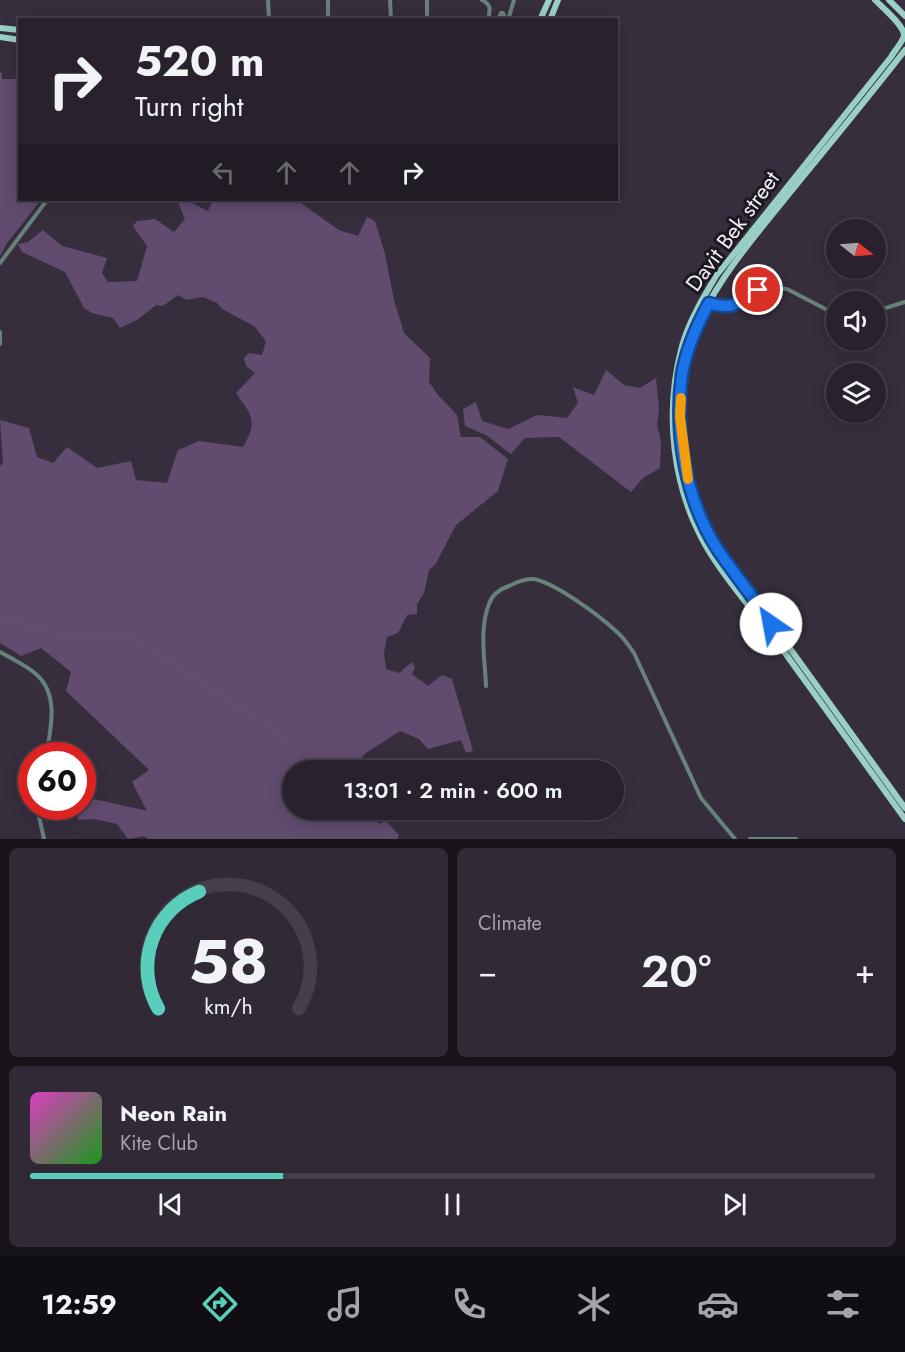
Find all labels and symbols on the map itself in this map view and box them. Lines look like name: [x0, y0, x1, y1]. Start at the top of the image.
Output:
street label: Davit Bek street: [677, 164, 787, 298]
north arrow: [826, 219, 886, 279]
pin: [732, 264, 783, 315]
position arrow: [739, 592, 803, 656]
speed limit sign: 60: [18, 742, 96, 820]

